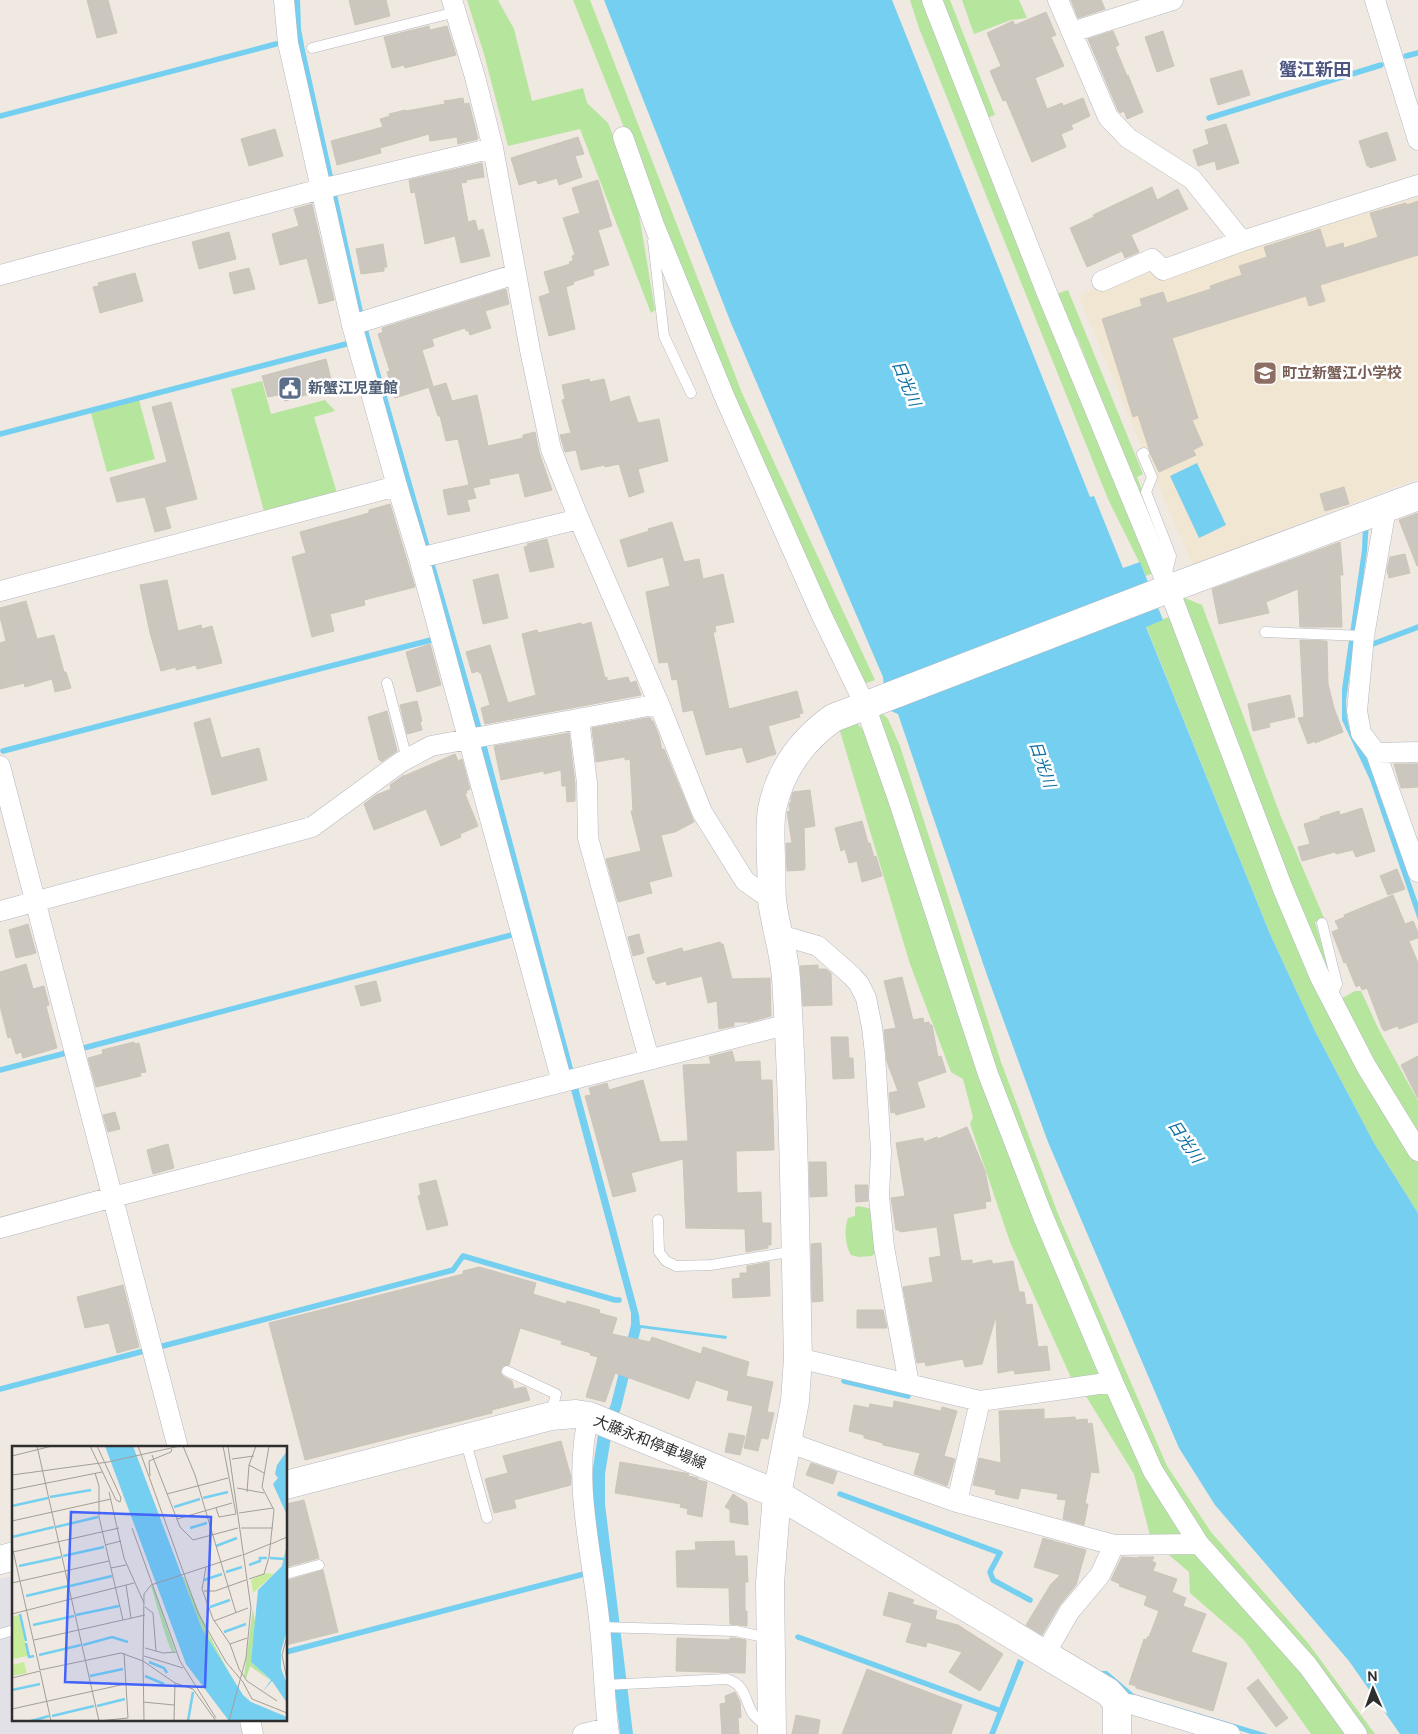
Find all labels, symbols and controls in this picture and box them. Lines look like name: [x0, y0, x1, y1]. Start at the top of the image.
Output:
district label: 蟹江新田: [1279, 58, 1351, 82]
water label: 日光川: [887, 357, 926, 411]
school or university icon: 町立新蟹江小学校: [1252, 360, 1278, 386]
place label: 町立新蟹江小学校: [1282, 363, 1402, 383]
public building icon: 新蟹江児童館: [277, 375, 303, 401]
place label: 新蟹江児童館: [308, 378, 398, 398]
water label: 日光川: [1025, 738, 1061, 792]
water label: 日光川: [1163, 1116, 1209, 1169]
street label: 大藤永和停車場線: [591, 1410, 709, 1474]
inset map: [12, 1446, 288, 1722]
north arrow: [1348, 1664, 1398, 1714]
text: N: [1367, 1667, 1378, 1685]

